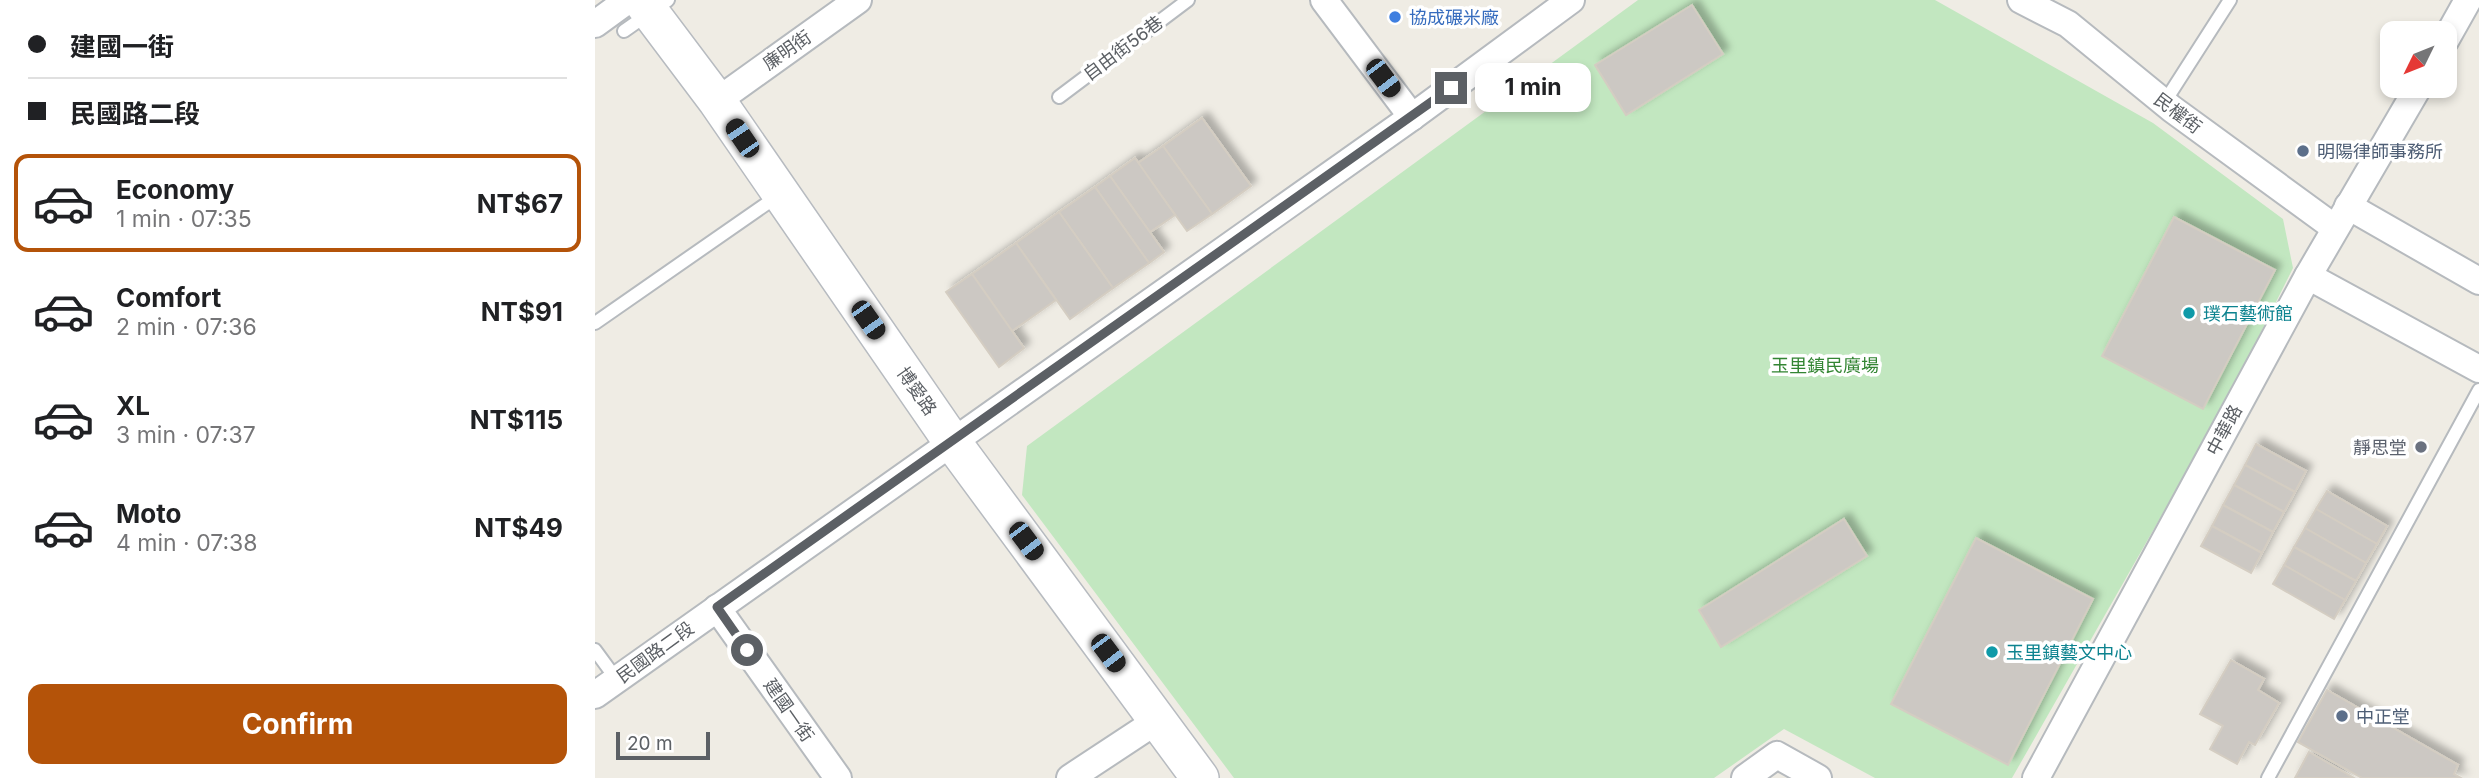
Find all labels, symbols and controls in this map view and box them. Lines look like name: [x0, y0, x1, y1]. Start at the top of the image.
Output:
place label: 協成碾米廠: [1409, 7, 1499, 28]
marker: 協成碾米廠: [1387, 9, 1403, 25]
street label: 自由街56巷: [1079, 11, 1167, 85]
north arrow: [2380, 21, 2457, 98]
map controls: [2380, 21, 2457, 98]
street label: 廉明街: [759, 26, 815, 74]
text: 建國一街: [70, 31, 174, 62]
car: [1362, 55, 1405, 101]
callout: 1 min: [1475, 64, 1591, 112]
route end: [1435, 72, 1467, 104]
text: 1 min: [1505, 73, 1561, 101]
street label: 民權街: [2150, 88, 2206, 138]
text: 民國路二段: [70, 98, 200, 129]
car: [722, 115, 763, 161]
place label: 明陽律師事務所: [2317, 141, 2443, 162]
marker: 明陽律師事務所: [2295, 143, 2311, 159]
icon: car: [32, 172, 95, 235]
text: Economy: [116, 174, 234, 205]
text: NT$67: [477, 188, 563, 219]
text: 1 min · 07:35: [116, 205, 252, 233]
icon: car: [32, 280, 95, 343]
text: Comfort: [116, 282, 221, 313]
text: NT$91: [481, 296, 563, 327]
car: [848, 297, 889, 343]
place label: 璞石藝術館: [2203, 303, 2293, 324]
marker: 璞石藝術館: [2181, 305, 2197, 321]
text: 2 min · 07:36: [116, 313, 257, 341]
park label: 玉里鎮民廣場: [1771, 355, 1879, 376]
street label: 博愛路: [893, 363, 941, 419]
icon: car: [32, 388, 95, 451]
text: XL: [116, 390, 150, 421]
street label: 中華路: [2202, 401, 2246, 459]
text: NT$115: [470, 404, 563, 435]
text: 3 min · 07:37: [116, 421, 256, 449]
place label: 靜思堂: [2353, 437, 2407, 458]
marker: 靜思堂: [2413, 439, 2429, 455]
icon: car: [32, 496, 95, 559]
text: Moto: [116, 498, 181, 529]
text: NT$49: [474, 512, 563, 543]
car: [1005, 518, 1048, 564]
text: 4 min · 07:38: [116, 529, 258, 557]
street label: 民國路二段: [612, 617, 698, 687]
car: [1087, 630, 1130, 676]
route start: [731, 634, 763, 666]
place label: 玉里鎮藝文中心: [2006, 642, 2132, 663]
marker: 玉里鎮藝文中心: [1984, 644, 2000, 660]
street label: 建國一街: [760, 674, 818, 746]
button: Confirm: [28, 684, 567, 764]
place label: 中正堂: [2356, 706, 2410, 727]
marker: 中正堂: [2334, 708, 2350, 724]
scale bar: [616, 729, 711, 761]
text: 20 m: [627, 732, 673, 755]

